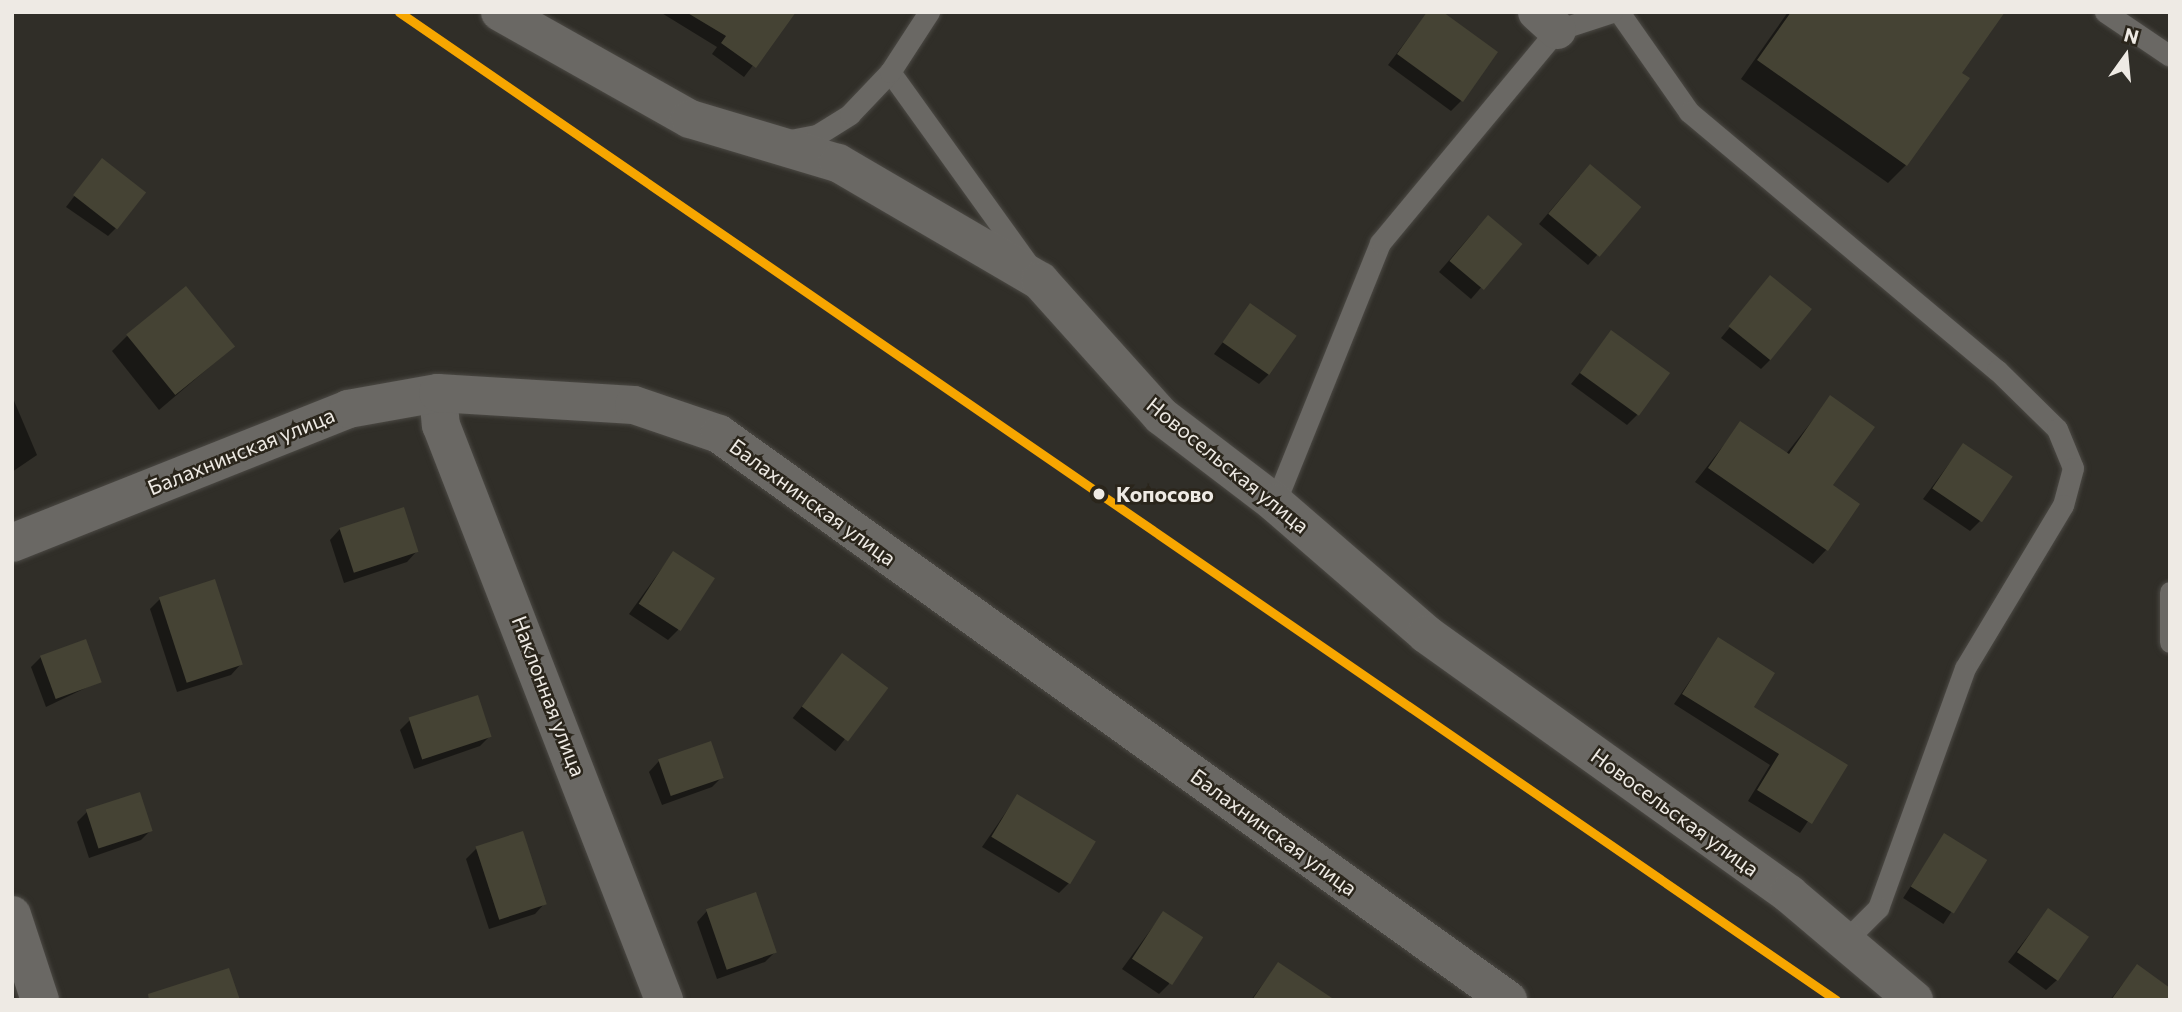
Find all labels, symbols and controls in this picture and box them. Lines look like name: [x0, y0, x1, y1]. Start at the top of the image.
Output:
north arrow: [2091, 21, 2161, 91]
text: N: [2122, 22, 2141, 48]
street label: Новосельская улица: [1142, 392, 1314, 538]
street label: Балахнинская улица: [144, 402, 338, 500]
street label: Балахнинская улица: [725, 433, 901, 571]
place label: Копосово: [1116, 481, 1214, 507]
marker: Копосово: [1088, 483, 1110, 505]
street label: Наклонная улица: [507, 612, 591, 780]
street label: Новосельская улица: [1586, 743, 1764, 881]
street label: Балахнинская улица: [1186, 763, 1362, 901]

